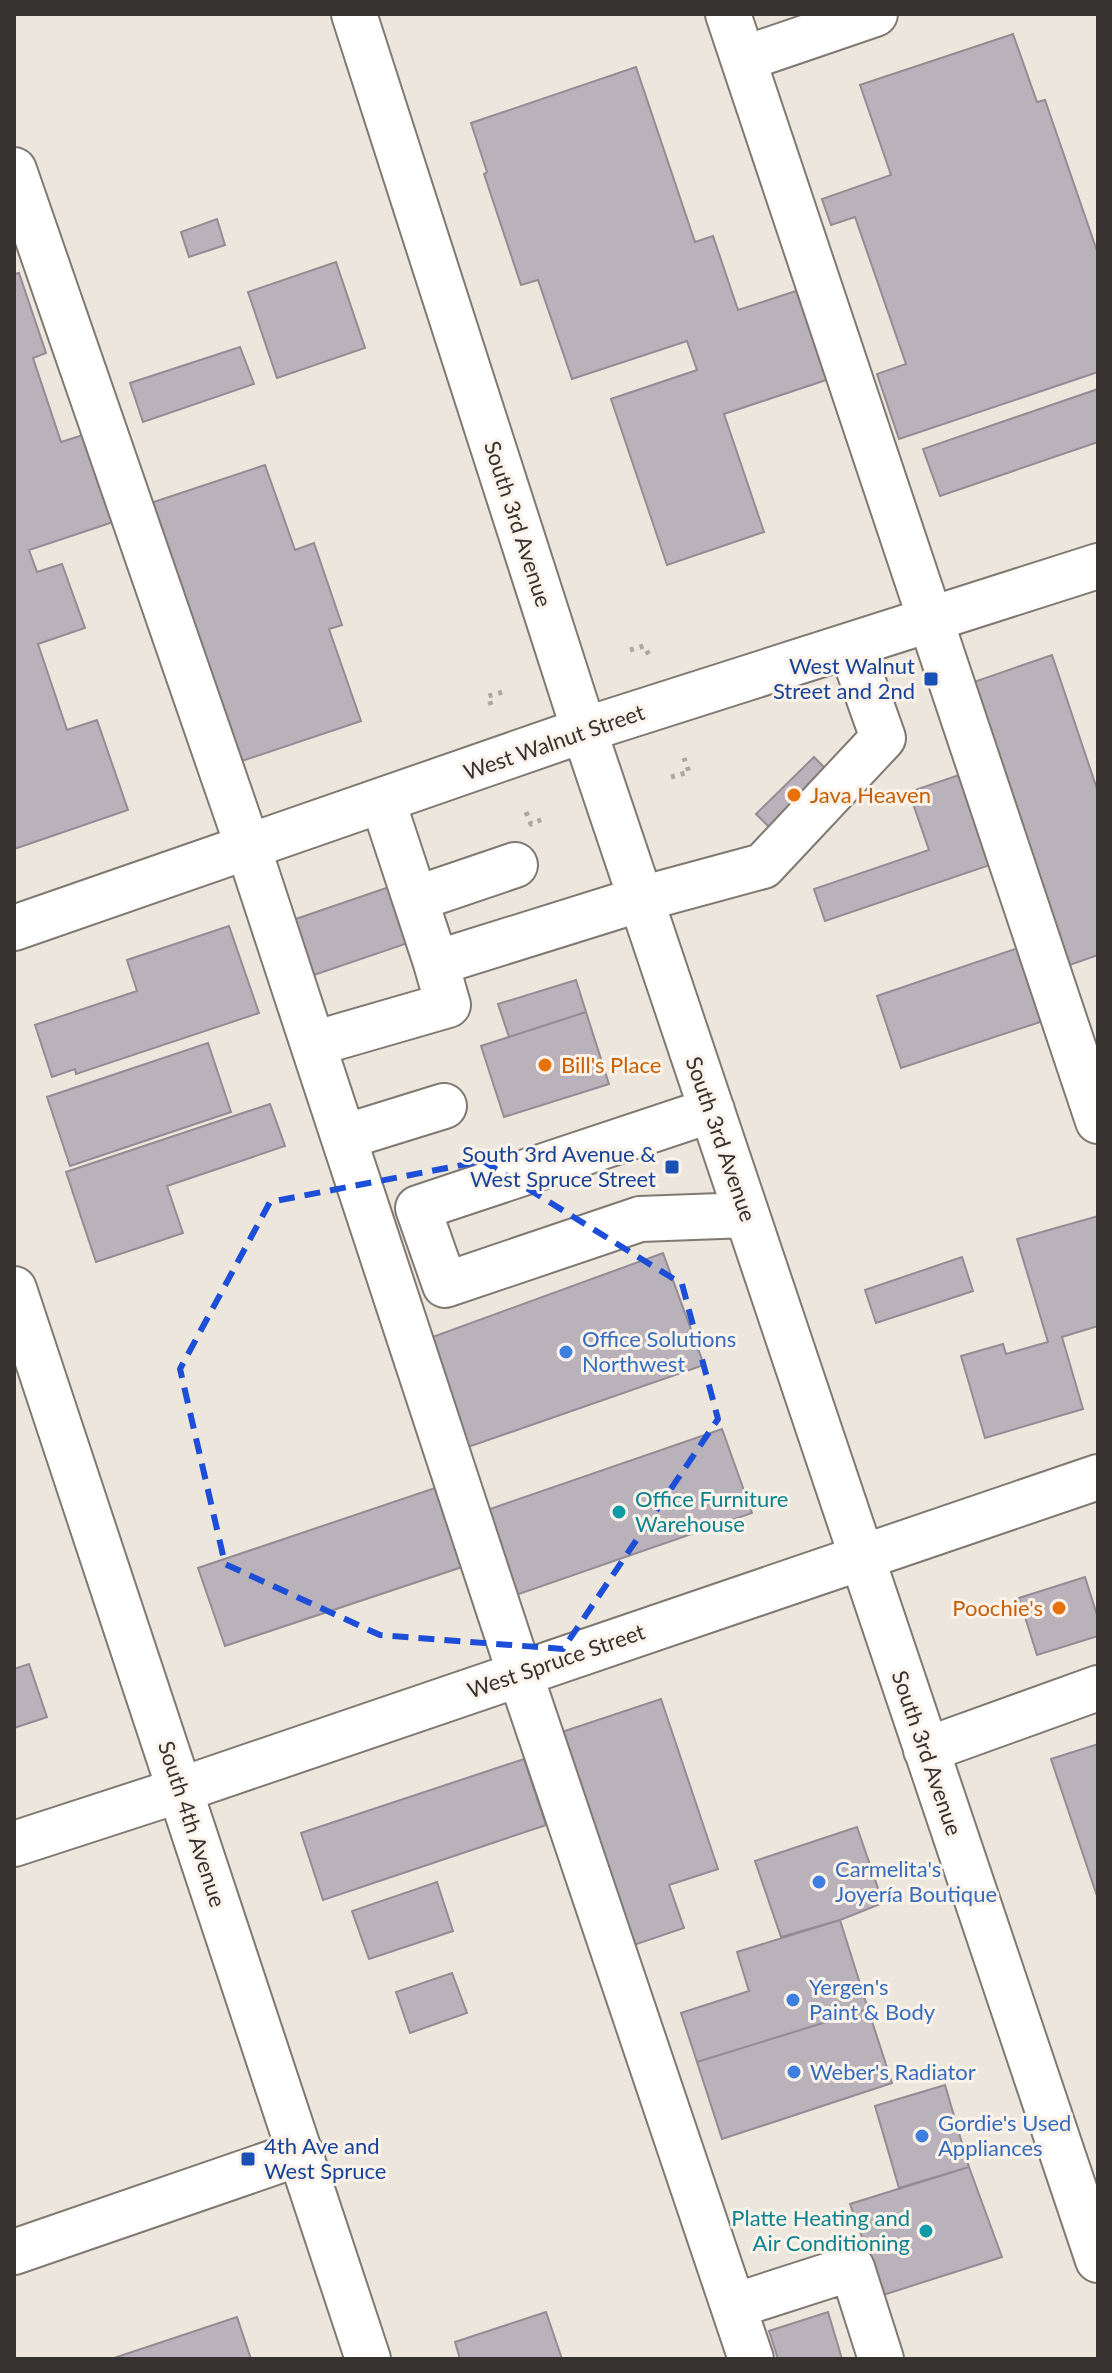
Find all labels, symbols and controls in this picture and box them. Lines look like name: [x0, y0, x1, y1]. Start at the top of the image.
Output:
street label: South 3rd Avenue: [479, 438, 558, 610]
place label: West Walnut Street and 2nd: [773, 652, 915, 704]
marker: West Walnut Street and 2nd: [922, 670, 940, 688]
street label: West Walnut Street: [460, 698, 648, 785]
place label: Java Heaven: [810, 781, 931, 808]
marker: Java Heaven: [785, 786, 803, 804]
place label: Bill's Place: [561, 1051, 661, 1078]
street label: South 3rd Avenue: [681, 1053, 762, 1225]
marker: Bill's Place: [536, 1056, 554, 1074]
place label: South 3rd Avenue & West Spruce Street: [462, 1140, 656, 1192]
marker: South 3rd Avenue & West Spruce Street: [663, 1158, 681, 1176]
place label: Office Solutions Northwest: [582, 1325, 736, 1377]
marker: Office Solutions Northwest: [557, 1343, 575, 1361]
place label: Office Furniture Warehouse: [635, 1485, 788, 1537]
marker: Office Furniture Warehouse: [610, 1503, 628, 1521]
place label: Poochie's: [952, 1594, 1043, 1621]
marker: Poochie's: [1050, 1599, 1068, 1617]
street label: West Spruce Street: [464, 1617, 648, 1704]
street label: South 3rd Avenue: [887, 1667, 968, 1839]
street label: South 4th Avenue: [153, 1737, 232, 1910]
place label: Carmelita's Joyería Boutique: [835, 1855, 997, 1907]
marker: Carmelita's Joyería Boutique: [810, 1873, 828, 1891]
place label: Yergen's Paint & Body: [809, 1973, 936, 2025]
marker: Yergen's Paint & Body: [784, 1991, 802, 2009]
place label: Weber's Radiator: [810, 2058, 976, 2085]
marker: Weber's Radiator: [785, 2063, 803, 2081]
place label: Gordie's Used Appliances: [938, 2109, 1071, 2161]
marker: Gordie's Used Appliances: [913, 2127, 931, 2145]
place label: 4th Ave and West Spruce: [264, 2132, 386, 2184]
marker: 4th Ave and West Spruce: [239, 2150, 257, 2168]
place label: Platte Heating and Air Conditioning: [731, 2204, 910, 2256]
marker: Platte Heating and Air Conditioning: [917, 2222, 935, 2240]

